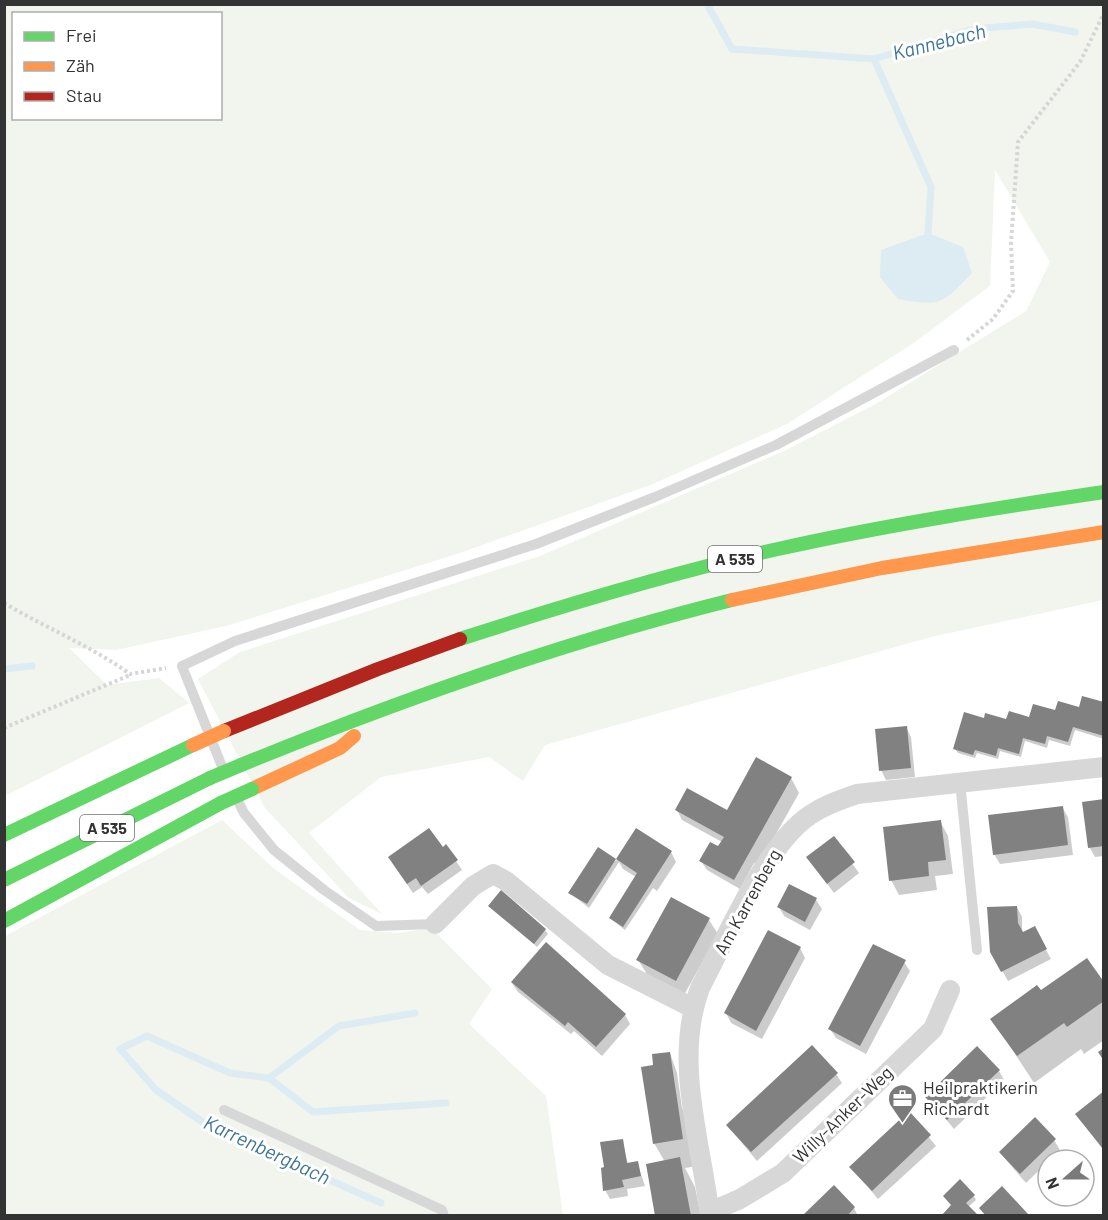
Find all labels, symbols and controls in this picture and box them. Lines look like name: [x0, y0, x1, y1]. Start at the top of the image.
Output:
legend: [12, 12, 222, 120]
water label: Kannebach: [890, 18, 988, 64]
text: Frei: [66, 24, 97, 46]
text: Zäh: [66, 54, 95, 76]
text: Stau: [66, 84, 102, 106]
road number: A 535: [708, 546, 762, 572]
road number: A 535: [80, 815, 134, 841]
street label: Am Karrenberg: [709, 845, 785, 958]
street label: Willy-Anker-Weg: [788, 1061, 897, 1167]
place label: Heilpraktikerin Richardt: [923, 1076, 1038, 1119]
office icon: Heilpraktikerin Richardt: [886, 1082, 918, 1124]
water label: Karrenbergbach: [200, 1109, 334, 1189]
north arrow: [1036, 1148, 1096, 1208]
text: N: [1041, 1175, 1062, 1192]

